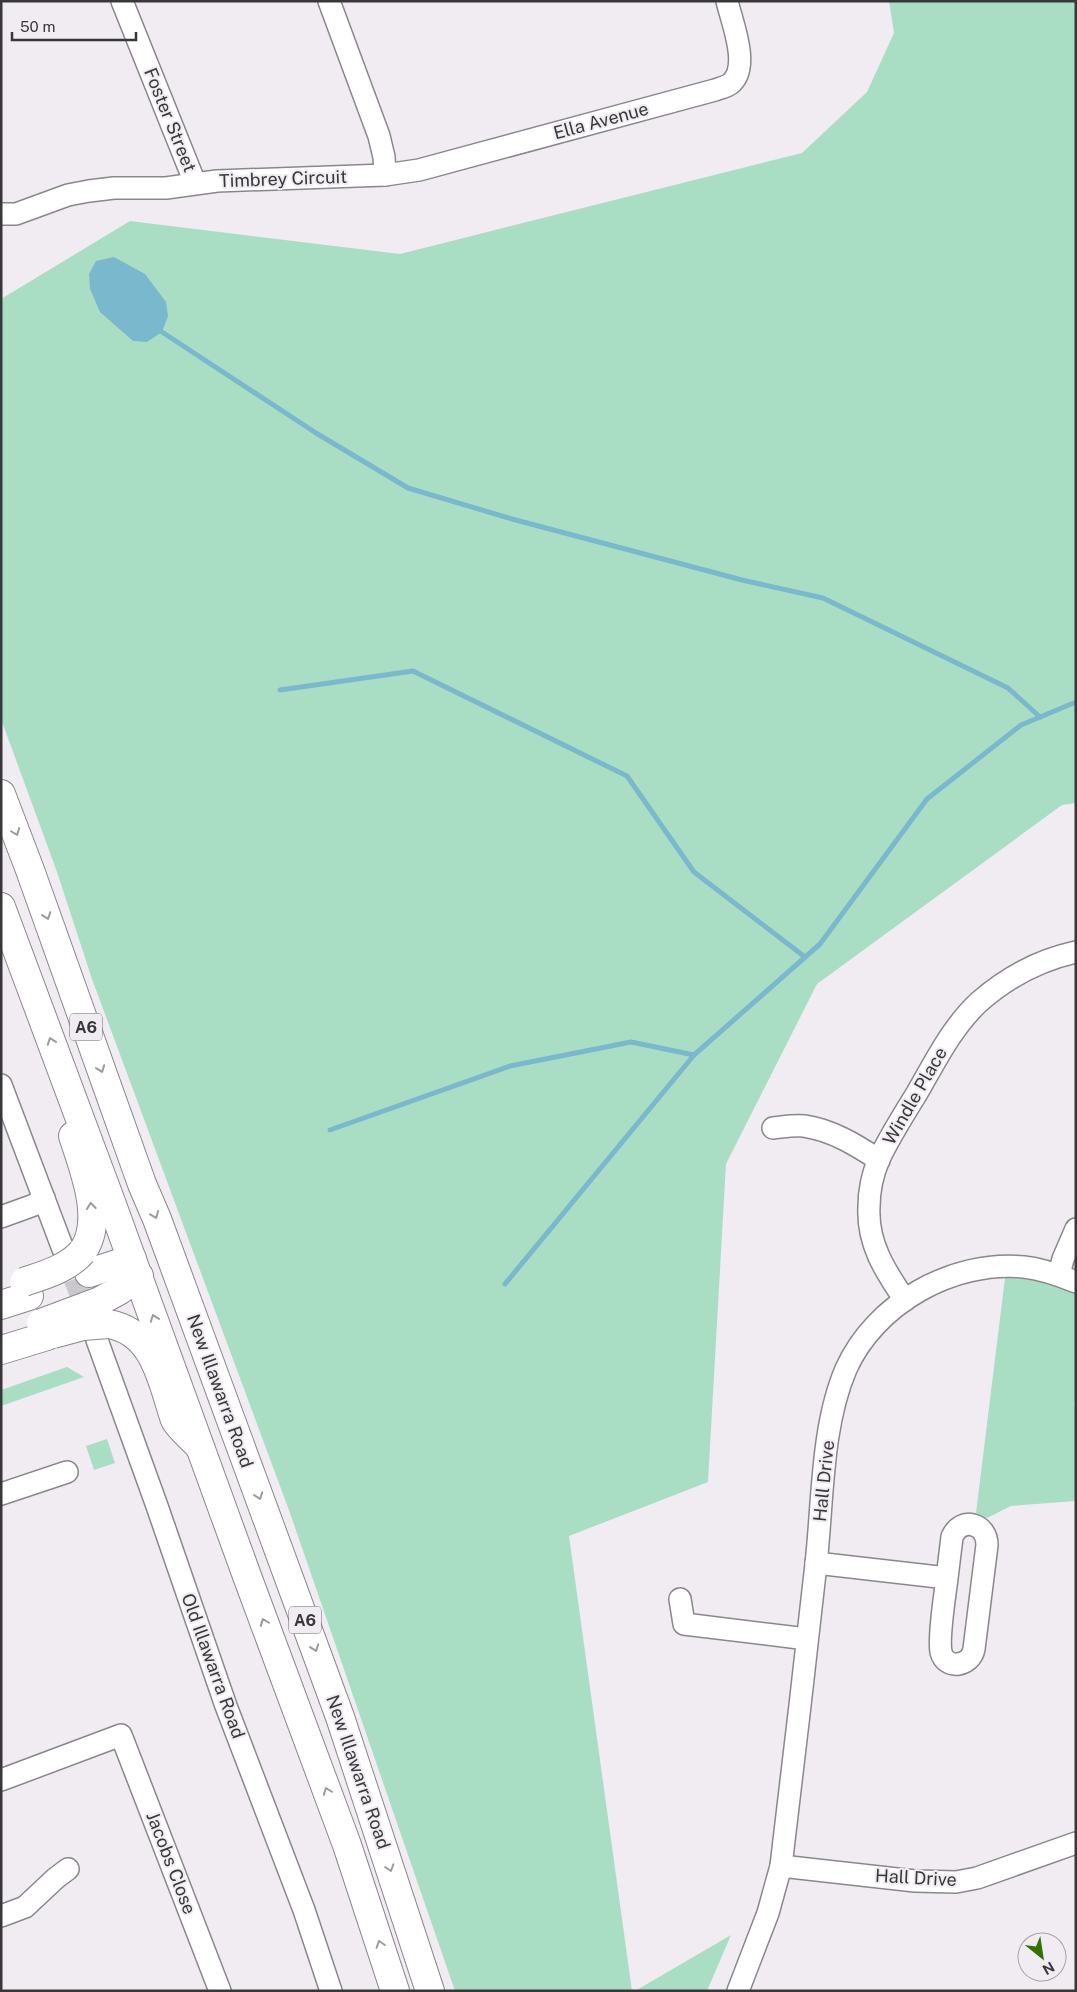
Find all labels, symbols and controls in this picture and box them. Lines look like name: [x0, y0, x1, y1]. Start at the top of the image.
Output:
scale bar: [12, 10, 136, 42]
text: 50 m: [20, 18, 55, 35]
street label: Foster Street: [140, 65, 201, 175]
street label: Ella Avenue: [551, 98, 651, 143]
street label: Timbrey Circuit: [219, 166, 347, 191]
one-way arrow: [10, 827, 20, 836]
one-way arrow: [41, 911, 51, 920]
road number: A6: [70, 1014, 102, 1040]
one-way arrow: [47, 1038, 57, 1046]
street label: Windle Place: [878, 1043, 951, 1148]
one-way arrow: [95, 1064, 105, 1073]
one-way arrow: [86, 1202, 97, 1210]
one-way arrow: [149, 1210, 160, 1219]
street label: New Illawarra Road: [183, 1311, 258, 1470]
one-way arrow: [150, 1314, 160, 1322]
street label: Hall Drive: [809, 1439, 838, 1523]
one-way arrow: [253, 1491, 263, 1500]
street label: Old Illawarra Road: [177, 1590, 249, 1741]
road number: A6: [289, 1606, 321, 1634]
one-way arrow: [260, 1618, 270, 1627]
one-way arrow: [309, 1644, 319, 1652]
street label: New Illawarra Road: [322, 1692, 395, 1852]
one-way arrow: [323, 1787, 333, 1795]
street label: Jacobs Close: [142, 1809, 201, 1917]
one-way arrow: [384, 1864, 394, 1872]
street label: Hall Drive: [875, 1865, 957, 1890]
north arrow: [1017, 1932, 1067, 1982]
one-way arrow: [375, 1941, 385, 1949]
text: N: [1040, 1959, 1057, 1978]

